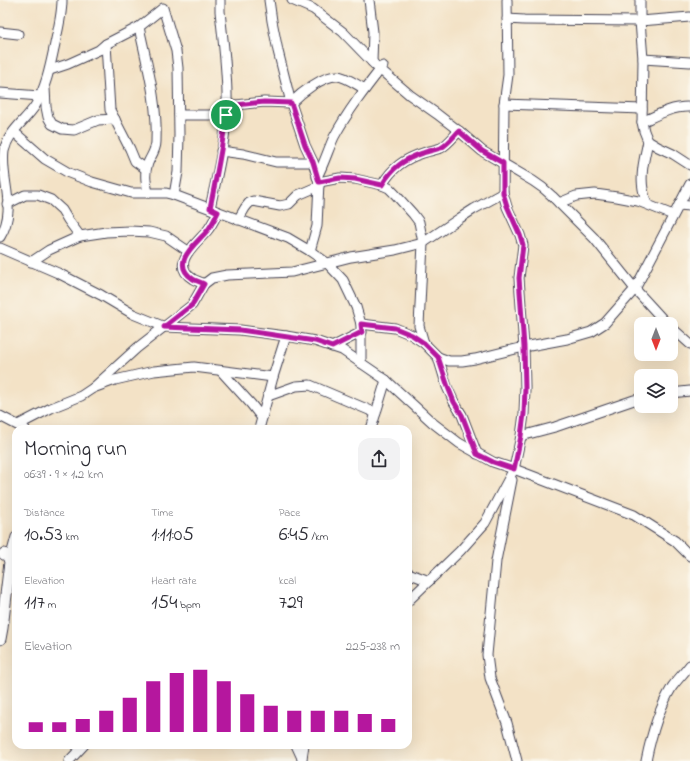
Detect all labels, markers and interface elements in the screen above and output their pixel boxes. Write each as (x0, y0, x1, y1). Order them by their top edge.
pin (209, 98, 243, 132)
icon: arrive (215, 104, 237, 126)
north arrow (634, 317, 678, 361)
map controls (634, 317, 678, 413)
button: layers (634, 369, 678, 413)
text: Morning run (24, 434, 127, 466)
button: share (358, 438, 400, 480)
text: 06:39 · 9 × 1.2 km (24, 465, 103, 484)
text: Distance (24, 505, 65, 521)
text: Time (151, 505, 173, 521)
text: Pace (279, 505, 300, 521)
text: 10.53 (24, 521, 63, 550)
text: 1:11:05 (151, 521, 194, 550)
text: 6:45 (279, 521, 309, 550)
text: km (63, 529, 79, 545)
text: /km (309, 529, 328, 545)
text: Elevation (24, 573, 64, 589)
text: Heart rate (151, 573, 196, 589)
text: kcal (279, 573, 296, 589)
text: 117 (24, 589, 45, 618)
text: 154 (151, 589, 177, 618)
text: 729 (279, 589, 303, 618)
text: m (45, 597, 56, 613)
text: bpm (177, 597, 200, 613)
text: Elevation (24, 637, 72, 656)
text: 225–238 m (346, 637, 400, 656)

